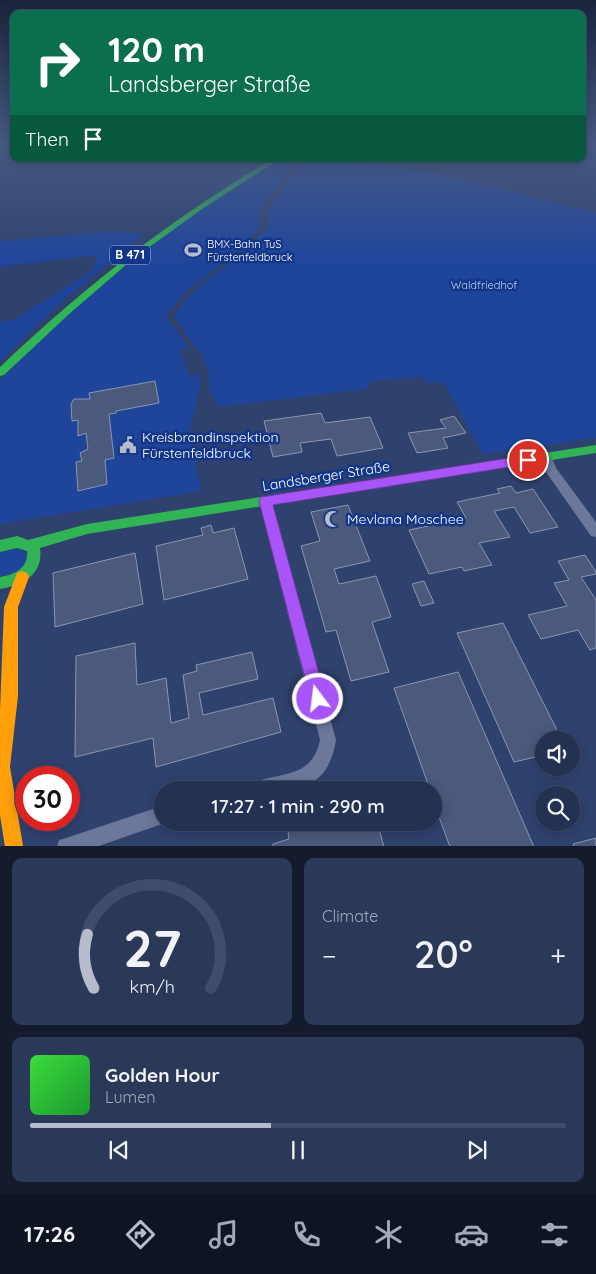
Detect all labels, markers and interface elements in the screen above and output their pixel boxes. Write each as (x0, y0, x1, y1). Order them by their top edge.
text: 120 m (108, 27, 205, 71)
icon: right (25, 30, 90, 95)
text: Landsberger Straße (108, 70, 311, 98)
icon: arrive (79, 125, 107, 153)
text: Then (25, 127, 69, 151)
place label: BMX-Bahn TuS Fürstenfeldbruck (207, 237, 293, 264)
sports icon: BMX-Bahn TuS Fürstenfeldbruck (183, 240, 203, 260)
road number: B 471 (110, 246, 150, 264)
park label: Waldfriedhof (451, 278, 517, 292)
place label: Kreisbrandinspektion Fürstenfeldbruck (142, 428, 279, 462)
public building icon: Kreisbrandinspektion Fürstenfeldbruck (118, 435, 138, 455)
pin (507, 439, 549, 481)
icon: arrive (514, 446, 542, 474)
street label: Landsberger Straße (261, 457, 391, 495)
mosque icon: Mevlana Moschee (323, 509, 343, 529)
place label: Mevlana Moschee (347, 510, 464, 528)
position arrow (291, 672, 343, 724)
map controls (535, 731, 580, 831)
button: sound (535, 731, 580, 776)
speed limit sign: 30 (15, 766, 80, 831)
button: search (535, 786, 580, 831)
text: 17:27 · 1 min · 290 m (211, 794, 385, 818)
text: Climate (322, 906, 378, 926)
text: 27 (123, 915, 181, 980)
text: 20° (414, 930, 473, 978)
text: − (322, 938, 337, 973)
text: + (550, 938, 566, 973)
text: km/h (129, 975, 175, 997)
text: Golden Hour (105, 1063, 220, 1087)
text: Lumen (105, 1087, 156, 1107)
icon: previous (105, 1136, 133, 1164)
icon: pause (284, 1136, 312, 1164)
icon: next (463, 1136, 491, 1164)
icon: directions (123, 1217, 158, 1252)
icon: music (206, 1217, 241, 1252)
icon: phone (289, 1217, 324, 1252)
icon: climate (371, 1217, 406, 1252)
icon: car (454, 1217, 489, 1252)
icon: filters (537, 1217, 572, 1252)
text: 17:26 (24, 1220, 75, 1248)

